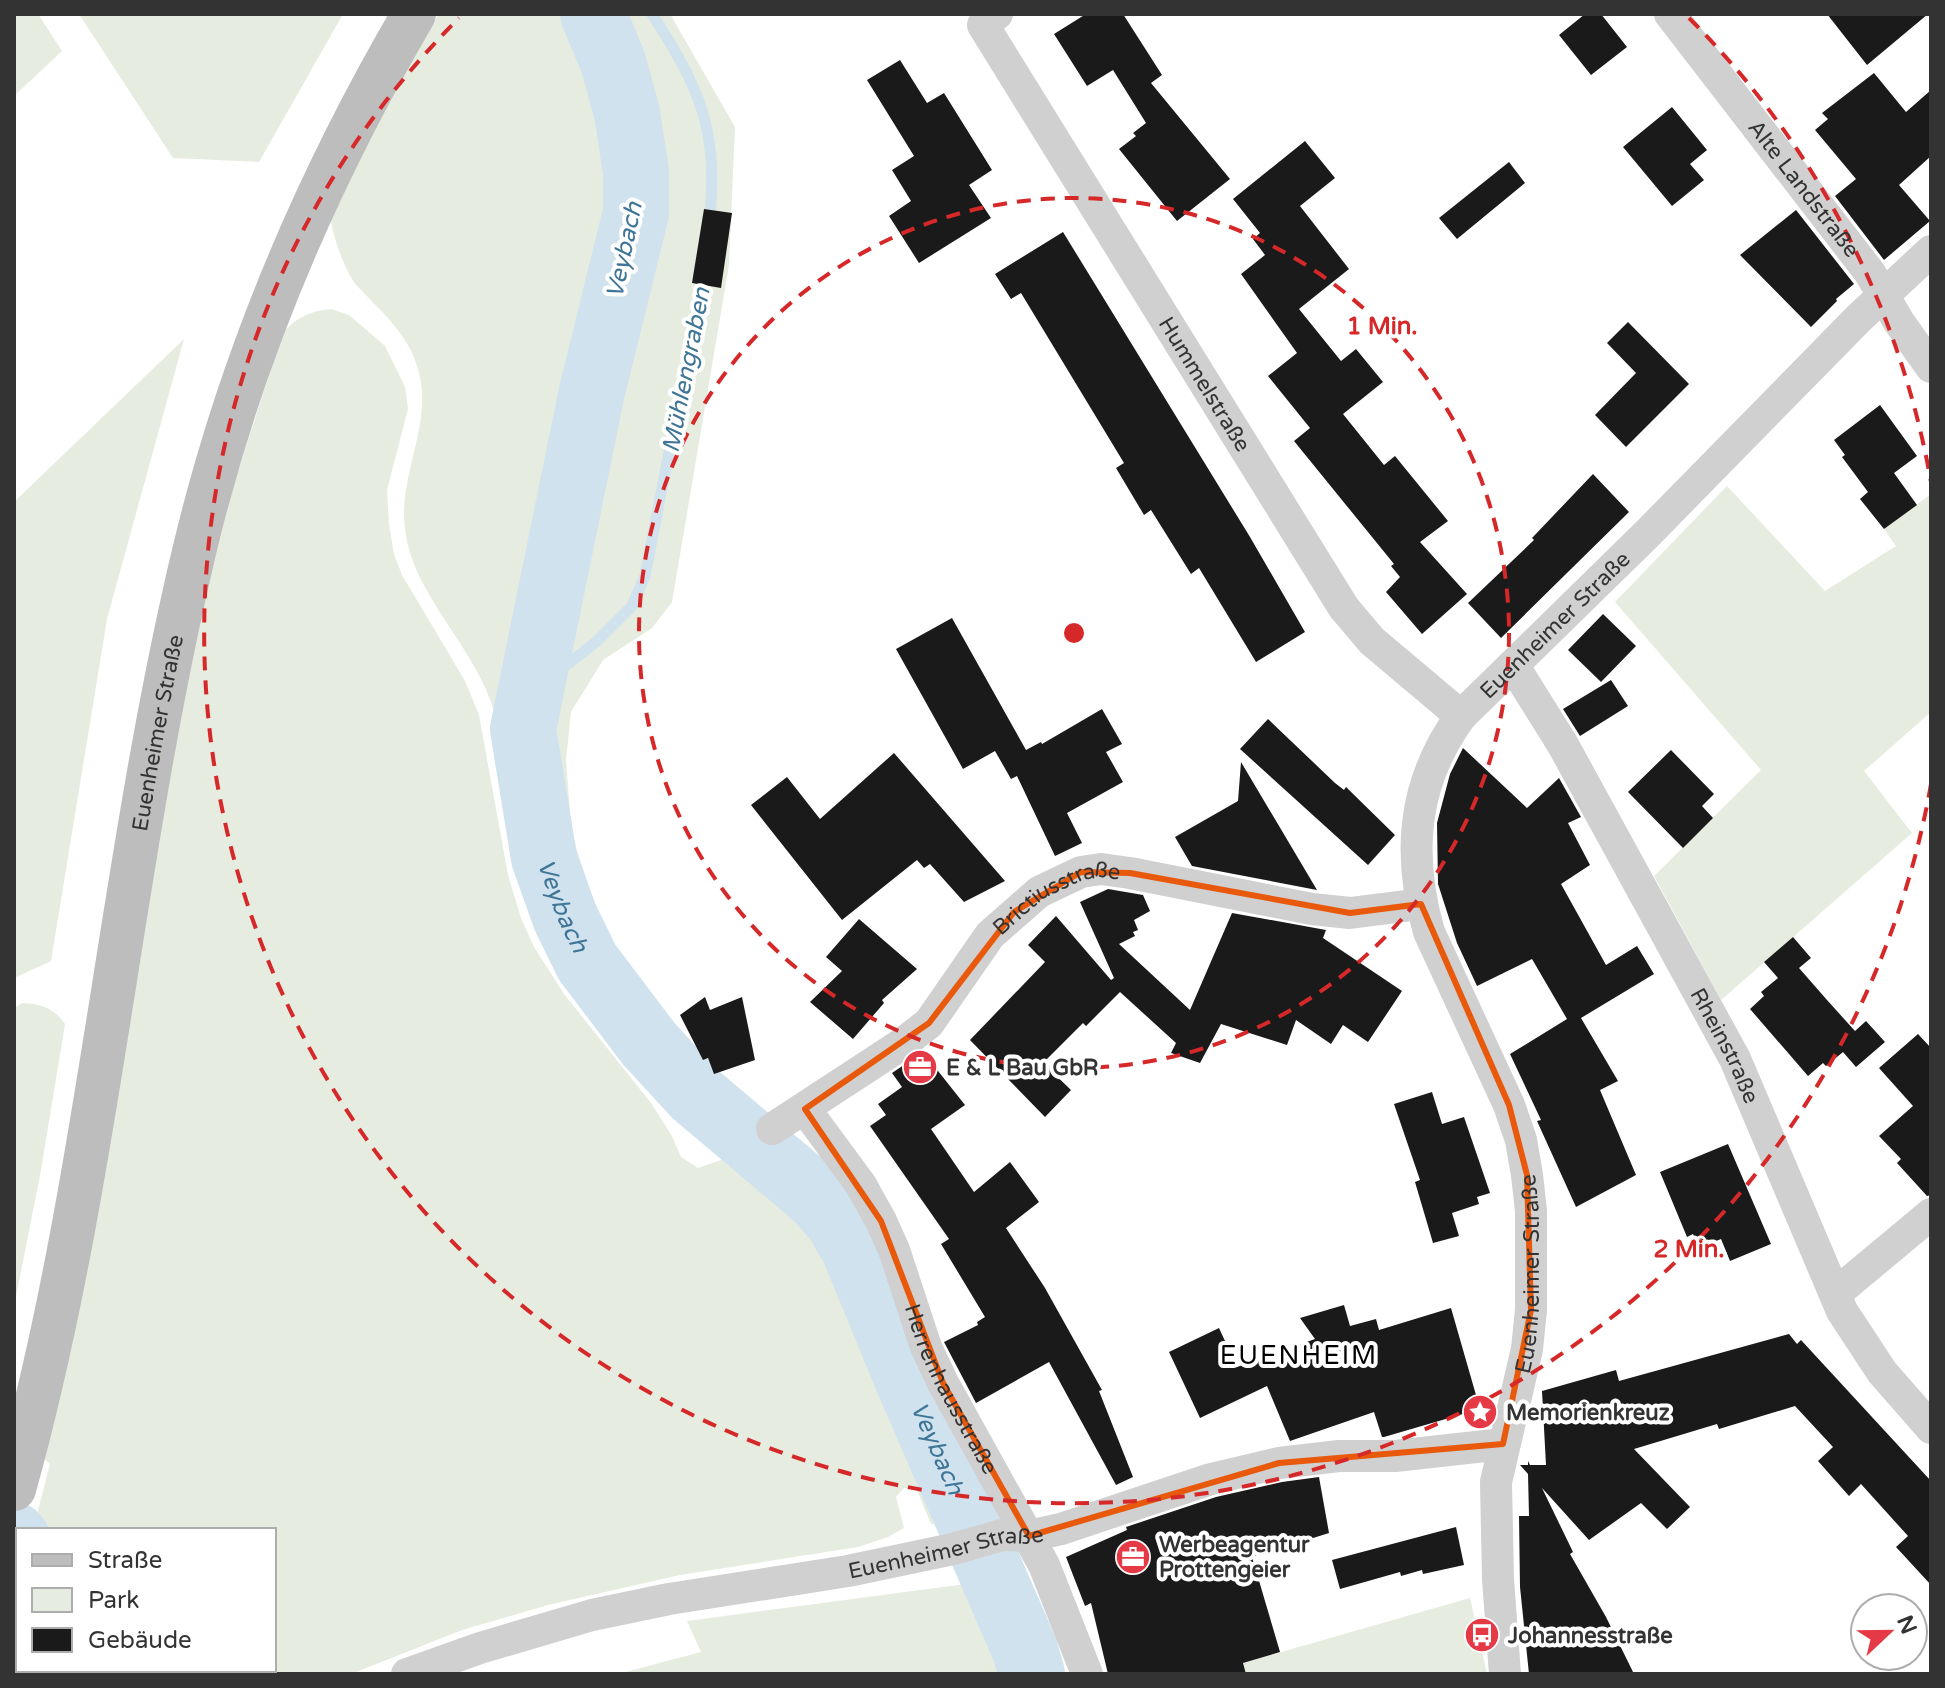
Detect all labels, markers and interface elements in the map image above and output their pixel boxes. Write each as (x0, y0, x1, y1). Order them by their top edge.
street label: Alte Landstraße (1743, 115, 1865, 262)
water label: Veybach (600, 198, 649, 301)
water label: Mühlengraben (656, 284, 717, 455)
street label: Hummelstraße (1153, 312, 1256, 457)
text: 1 Min. (1346, 312, 1418, 341)
street label: Euenheimer Straße (1475, 546, 1635, 704)
centre of rings (1060, 619, 1088, 647)
street label: Euenheimer Straße (127, 632, 189, 833)
water label: Veybach (531, 856, 595, 959)
street label: Brictiusstraße (988, 856, 1122, 941)
street label: Rheinstraße (1685, 984, 1764, 1107)
office icon: E & L Bau GbR (901, 1048, 939, 1086)
place label: E & L Bau GbR (946, 1055, 1099, 1081)
street label: Euenheimer Straße (1510, 1173, 1545, 1376)
text: 2 Min. (1653, 1235, 1725, 1264)
street label: Herrenhausstraße (899, 1301, 1003, 1479)
district label: EUENHEIM (1220, 1340, 1378, 1371)
place icon: Memorienkreuz (1461, 1393, 1499, 1431)
water label: Veybach (904, 1398, 970, 1501)
place label: Memorienkreuz (1506, 1400, 1670, 1426)
street label: Euenheimer Straße (846, 1521, 1046, 1585)
legend (16, 1528, 276, 1672)
place label: Werbeagentur Prottengeier (1159, 1532, 1310, 1583)
office icon: Werbeagentur Prottengeier (1114, 1538, 1152, 1576)
text: Straße (88, 1546, 162, 1575)
text: Park (88, 1586, 139, 1615)
north arrow (1849, 1592, 1929, 1672)
text: N (1891, 1612, 1922, 1638)
bus stop icon: Johannesstraße (1463, 1616, 1501, 1654)
place label: Johannesstraße (1507, 1623, 1673, 1649)
text: Gebäude (88, 1626, 192, 1655)

